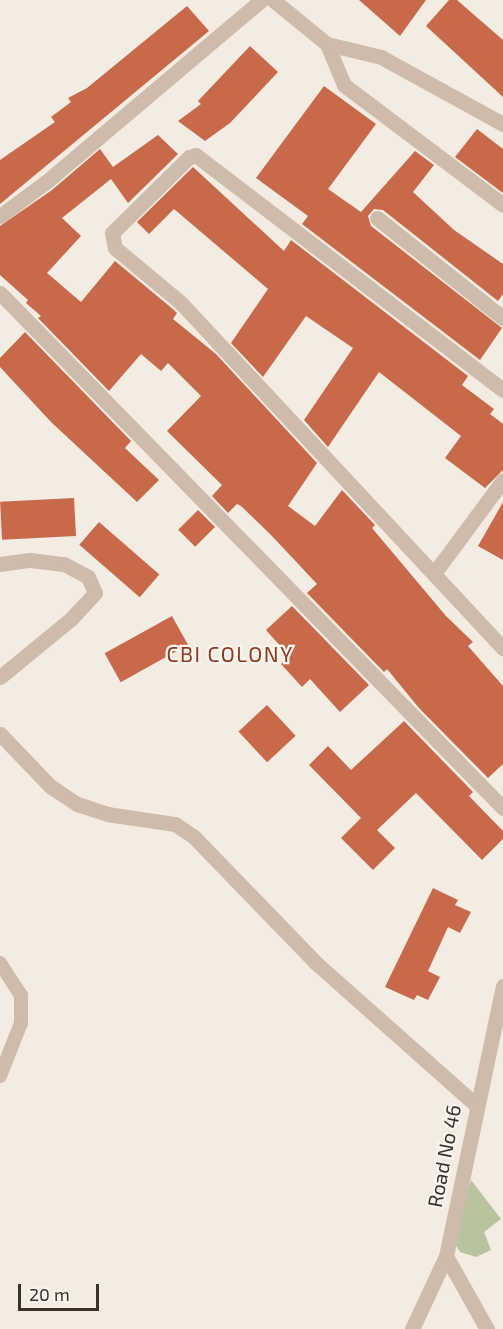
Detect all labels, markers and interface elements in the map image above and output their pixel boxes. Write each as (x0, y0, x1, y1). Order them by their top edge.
district label: CBI COLONY (166, 641, 294, 667)
street label: Road No 46 (422, 1103, 466, 1209)
scale bar (21, 1272, 102, 1310)
text: 20 m (29, 1283, 70, 1305)

